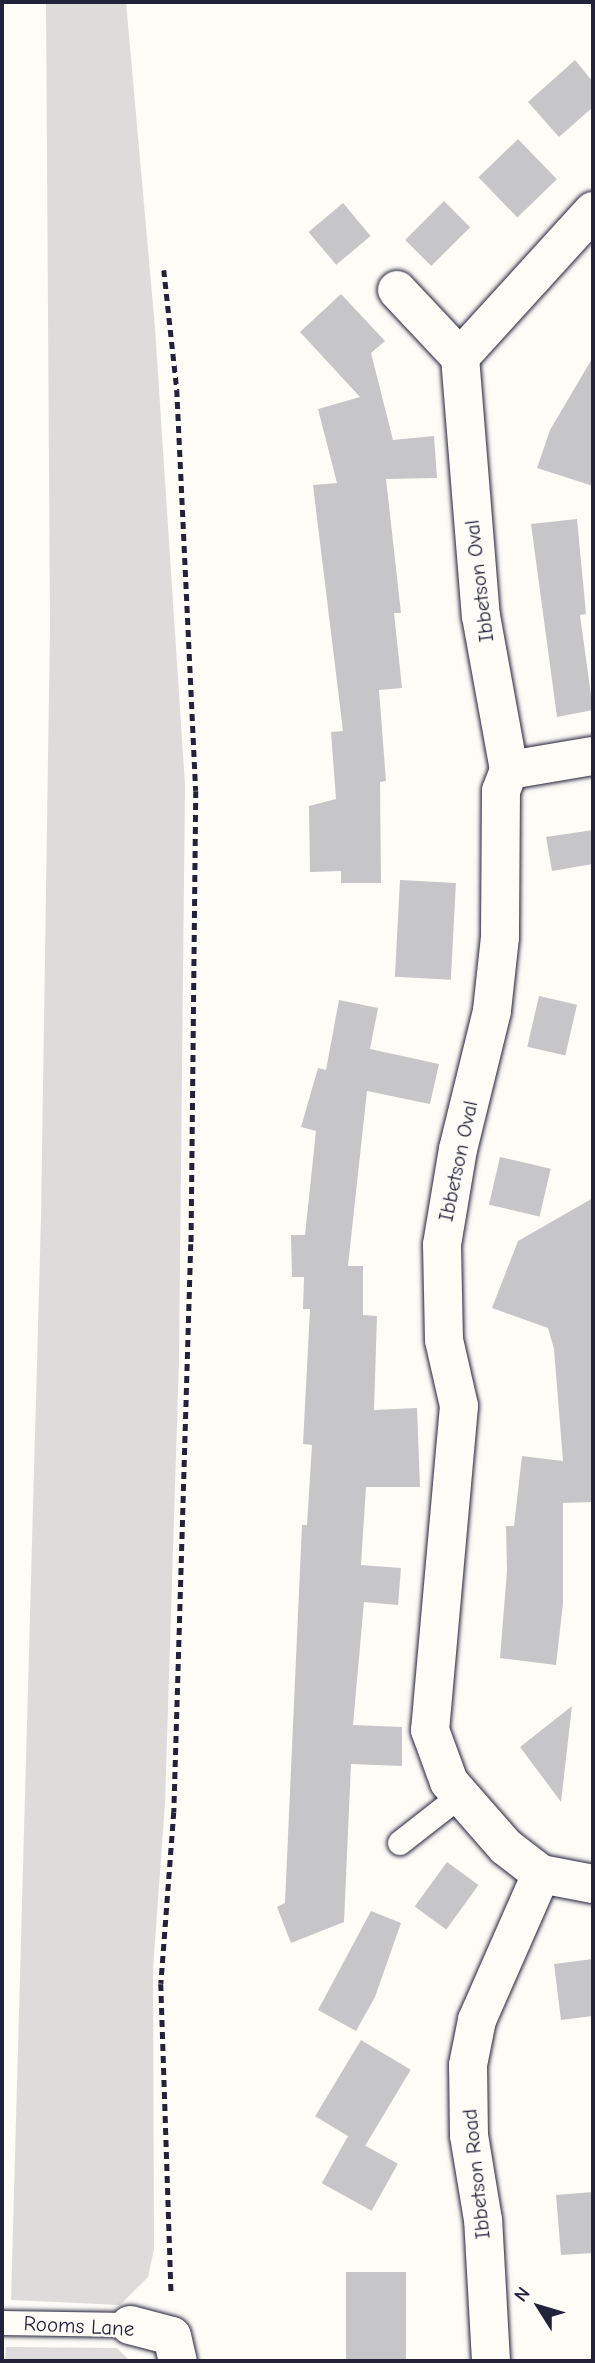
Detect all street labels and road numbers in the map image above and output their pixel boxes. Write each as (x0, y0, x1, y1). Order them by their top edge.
street label: Ibbetson Oval (459, 518, 499, 644)
street label: Ibbetson Oval (433, 1098, 483, 1224)
street label: Ibbetson Road (457, 2108, 495, 2240)
street label: Rooms Lane (23, 2311, 135, 2341)

